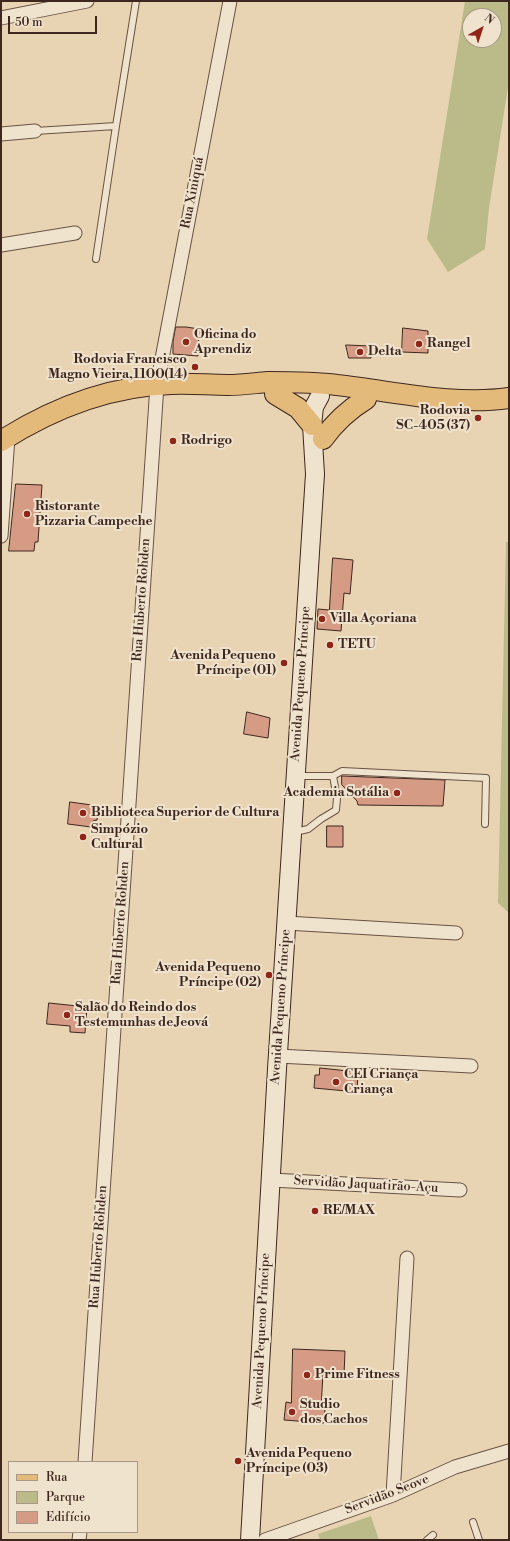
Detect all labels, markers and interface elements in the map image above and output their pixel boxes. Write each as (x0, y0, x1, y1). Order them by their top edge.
scale bar (10, 8, 99, 34)
north arrow (462, 8, 502, 48)
text: N (481, 11, 497, 28)
text: 50 m (15, 15, 43, 30)
street label: Rua Xiniquá (178, 156, 208, 230)
place label: Oficina do Aprendiz (194, 327, 257, 358)
place label: Rangel (427, 336, 470, 352)
marker: Oficina do Aprendiz (181, 337, 191, 347)
marker: Rangel (414, 339, 424, 349)
place label: Delta (368, 344, 402, 360)
marker: Delta (355, 347, 365, 357)
place label: Rodovia Francisco Magno Vieira,1100(14) (48, 352, 187, 383)
marker: Rodovia Francisco Magno Vieira,1100(14) (190, 362, 200, 372)
place label: Rodovia SC-405 (37) (396, 403, 470, 434)
marker: Rodovia SC-405 (37) (473, 413, 483, 423)
place label: Rodrigo (181, 433, 232, 449)
marker: Rodrigo (168, 436, 178, 446)
place label: Ristorante Pizzaria Campeche (35, 499, 153, 530)
marker: Ristorante Pizzaria Campeche (22, 509, 32, 519)
street label: Rua Huberto Rohden (130, 538, 154, 662)
street label: Avenida Pequeno Príncipe (288, 606, 314, 762)
place label: Villa Açoriana (330, 611, 417, 627)
marker: Villa Açoriana (317, 614, 327, 624)
place label: TETU (338, 637, 376, 653)
marker: TETU (325, 640, 335, 650)
place label: Avenida Pequeno Príncipe (01) (170, 648, 276, 679)
marker: Avenida Pequeno Príncipe (01) (279, 658, 289, 668)
place label: Academia Sotália (283, 785, 389, 801)
marker: Academia Sotália (392, 788, 402, 798)
place label: Biblioteca Superior de Cultura (91, 805, 279, 821)
marker: Biblioteca Superior de Cultura (78, 808, 88, 818)
place label: Simpózio Cultural (91, 822, 148, 853)
marker: Simpózio Cultural (78, 832, 88, 842)
street label: Rua Huberto Rohden (109, 861, 133, 985)
street label: Avenida Pequeno Príncipe (268, 929, 294, 1085)
place label: Avenida Pequeno Príncipe (02) (155, 960, 261, 991)
marker: Avenida Pequeno Príncipe (02) (264, 970, 274, 980)
place label: Salão do Reindo dos Testemunhas de Jeová (75, 1000, 208, 1031)
marker: Salão do Reindo dos Testemunhas de Jeová (62, 1010, 72, 1020)
place label: CEI Criança Criança (344, 1067, 418, 1098)
marker: CEI Criança Criança (331, 1077, 341, 1087)
street label: Servidão Jaquatirão-Açu (293, 1173, 439, 1197)
street label: Rua Huberto Rohden (87, 1185, 111, 1309)
place label: RE/MAX (323, 1203, 375, 1219)
marker: RE/MAX (310, 1206, 320, 1216)
street label: Avenida Pequeno Príncipe (250, 1253, 274, 1409)
place label: Prime Fitness (315, 1367, 400, 1383)
marker: Prime Fitness (302, 1370, 312, 1380)
place label: Studio dos Cachos (300, 1397, 368, 1428)
marker: Studio dos Cachos (287, 1407, 297, 1417)
place label: Avenida Pequeno Príncipe (03) (246, 1446, 352, 1477)
marker: Avenida Pequeno Príncipe (03) (233, 1456, 243, 1466)
legend (8, 1461, 138, 1533)
text: Rua (46, 1470, 67, 1485)
street label: Servidão Seove (343, 1472, 431, 1518)
text: Parque (46, 1490, 85, 1505)
text: Edifício (46, 1510, 90, 1525)

